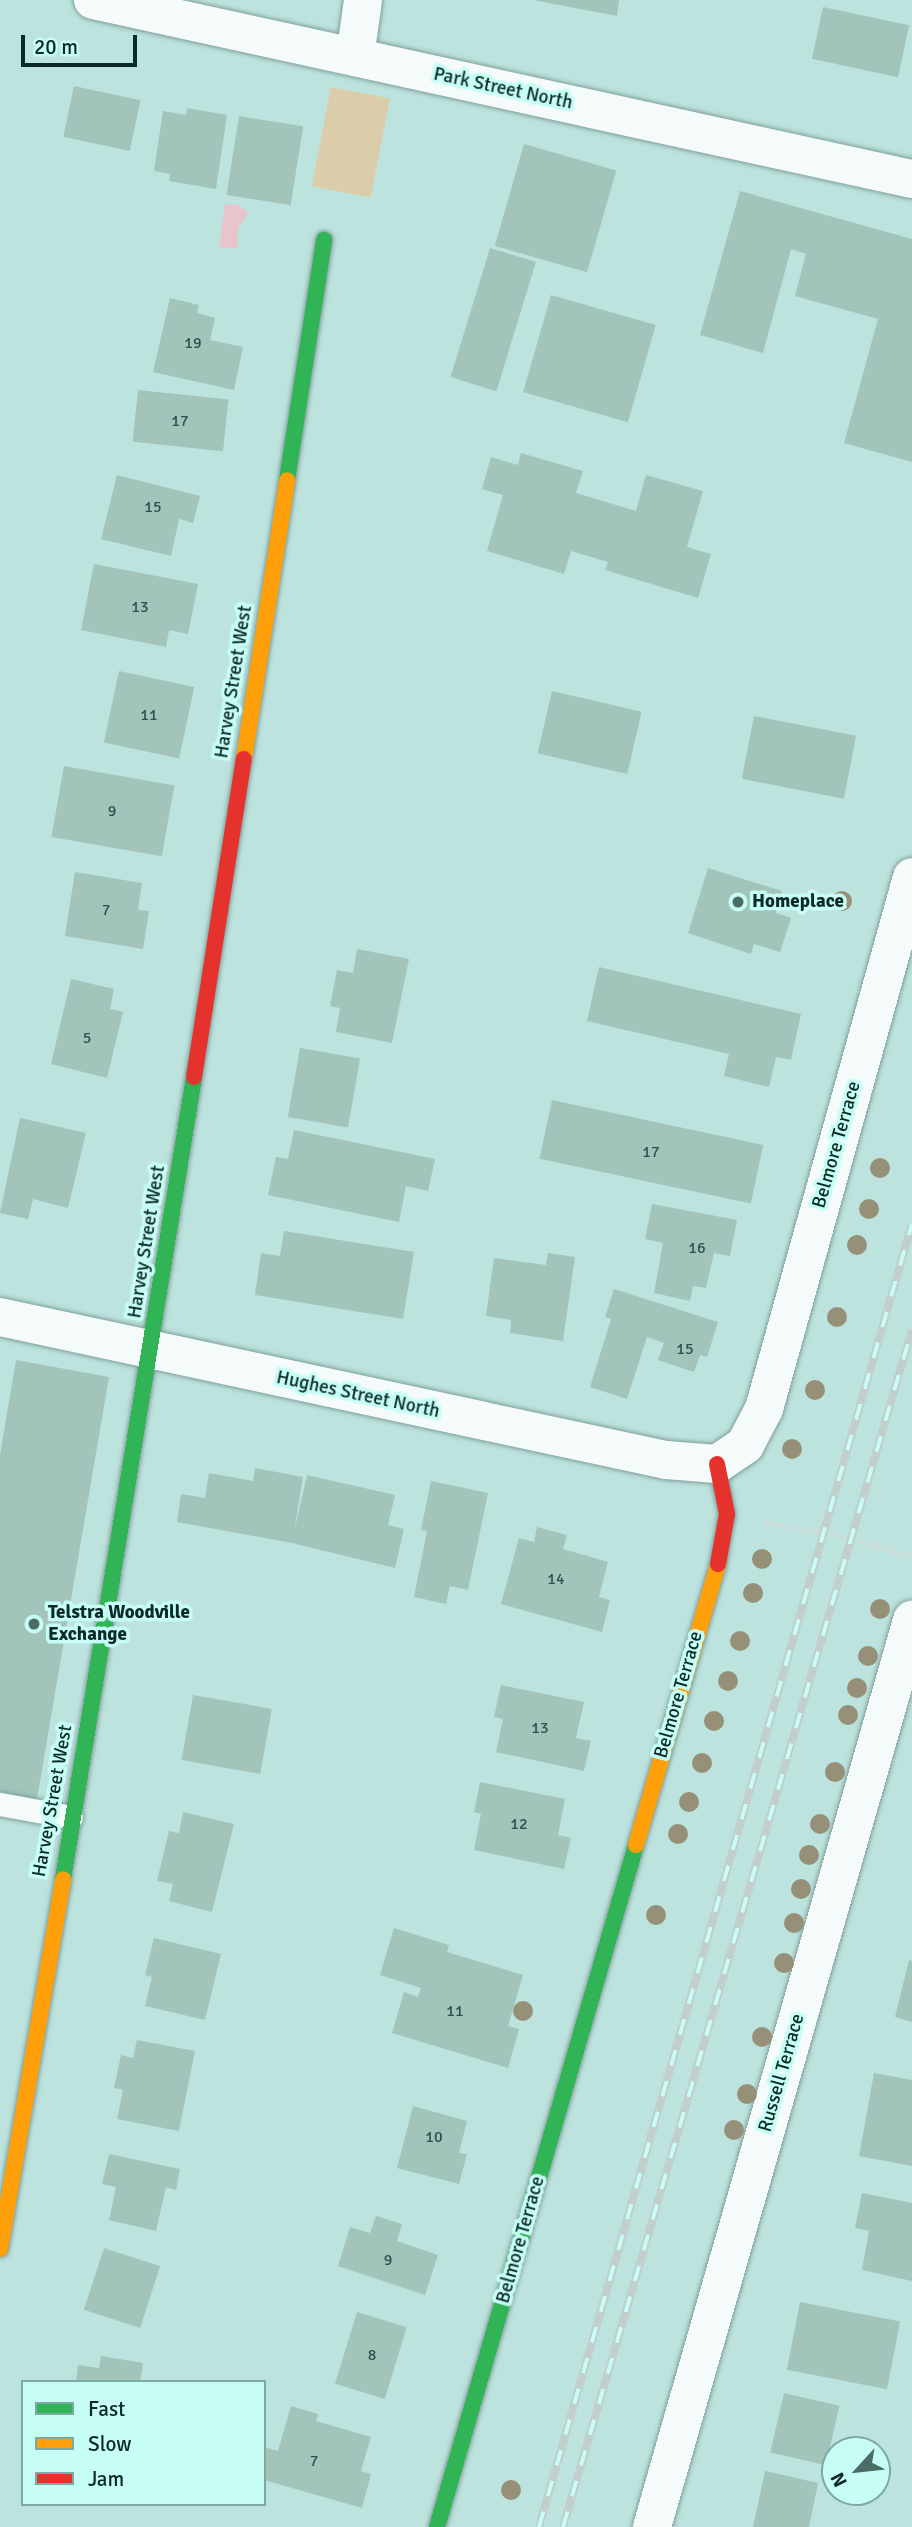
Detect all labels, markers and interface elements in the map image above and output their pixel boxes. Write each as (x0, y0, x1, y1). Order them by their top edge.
scale bar (24, 21, 140, 65)
text: 20 m (34, 34, 78, 60)
street label: Park Street North (431, 63, 575, 115)
house number: 19 (184, 333, 202, 353)
house number: 17 (171, 411, 189, 431)
house number: 15 (144, 497, 162, 517)
house number: 13 (131, 597, 149, 617)
street label: Harvey Street West (211, 604, 257, 760)
house number: 11 (140, 705, 158, 725)
house number: 9 (108, 801, 116, 821)
place label: Homeplace (752, 891, 844, 913)
marker: Homeplace (730, 894, 746, 910)
house number: 7 (102, 900, 110, 920)
house number: 5 (83, 1028, 91, 1048)
street label: Belmore Terrace (808, 1079, 866, 1211)
house number: 17 (642, 1142, 660, 1162)
street label: Harvey Street West (124, 1164, 170, 1320)
house number: 16 (688, 1238, 706, 1258)
house number: 15 (676, 1339, 694, 1359)
street label: Hughes Street North (274, 1367, 442, 1423)
house number: 14 (547, 1569, 565, 1589)
place label: Telstra Woodville Exchange (48, 1602, 190, 1646)
marker: Telstra Woodville Exchange (26, 1616, 42, 1632)
street label: Belmore Terrace (650, 1629, 708, 1761)
house number: 13 (531, 1718, 549, 1738)
street label: Harvey Street West (28, 1723, 78, 1879)
house number: 12 (510, 1814, 528, 1834)
house number: 11 (446, 2001, 464, 2021)
street label: Russell Terrace (754, 2011, 810, 2135)
house number: 10 (425, 2127, 443, 2147)
street label: Belmore Terrace (492, 2174, 550, 2306)
house number: 9 (384, 2250, 392, 2270)
house number: 8 (368, 2345, 376, 2365)
legend (21, 2380, 266, 2506)
text: Fast (88, 2396, 125, 2422)
text: Slow (88, 2431, 132, 2457)
north arrow (821, 2436, 891, 2506)
house number: 7 (310, 2451, 318, 2471)
text: Jam (88, 2466, 124, 2492)
text: N (825, 2468, 853, 2491)

